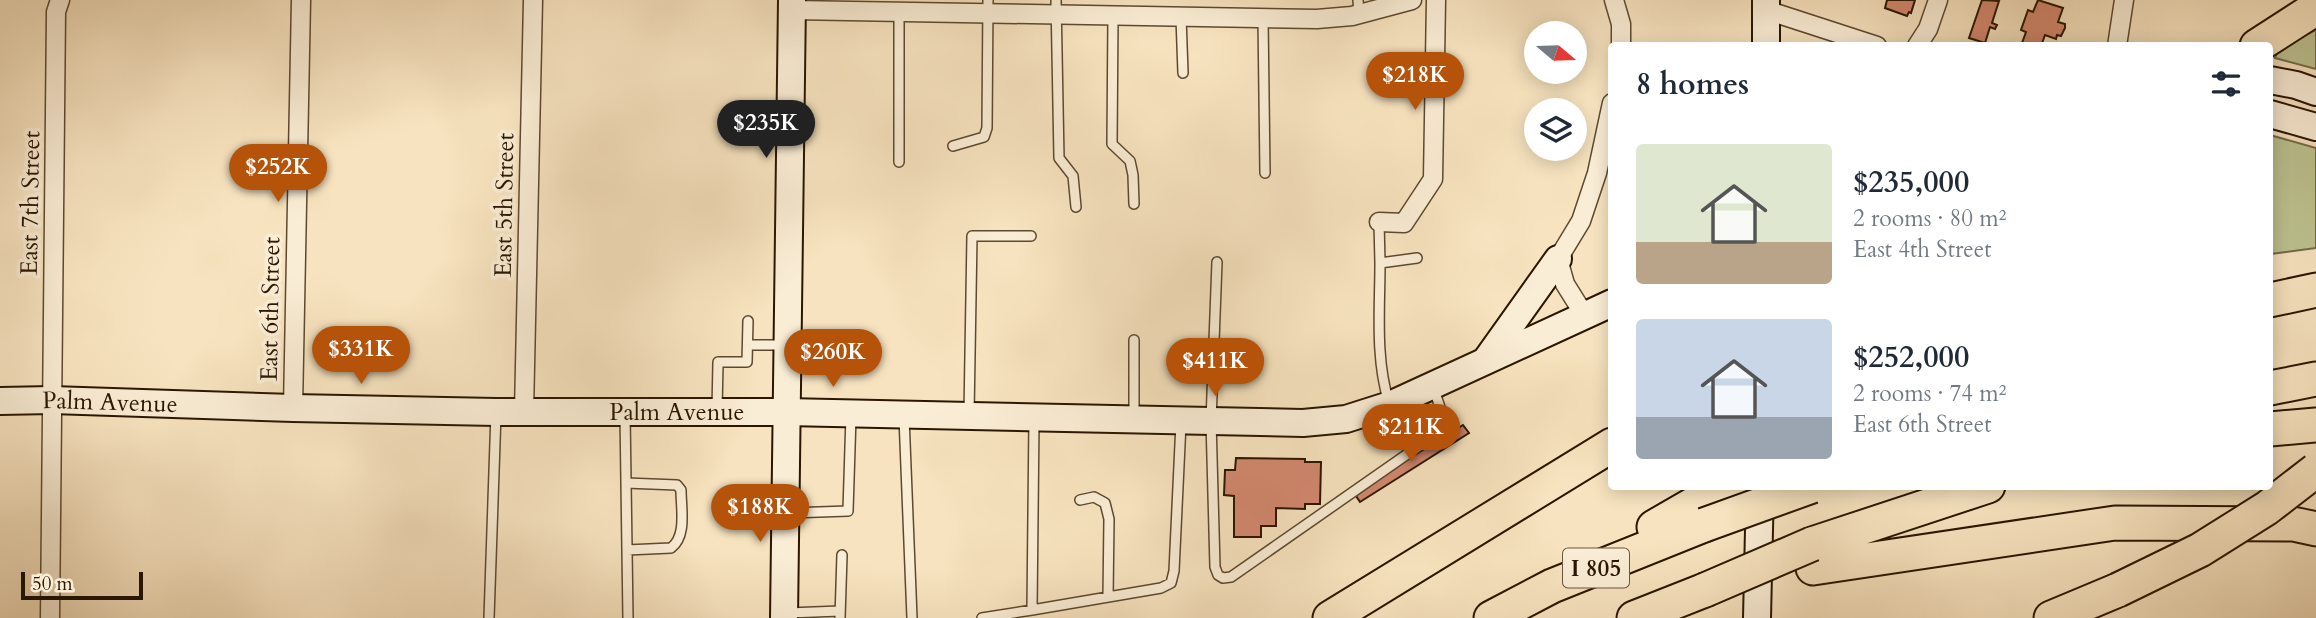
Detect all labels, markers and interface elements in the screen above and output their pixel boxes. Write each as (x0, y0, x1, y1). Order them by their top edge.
north arrow (1524, 21, 1587, 84)
map controls (1524, 21, 1587, 161)
pin: $218K (1366, 52, 1464, 112)
text: $218K (1382, 59, 1448, 90)
text: 8 homes (1636, 64, 1749, 105)
icon: filters (2207, 65, 2245, 103)
button: layers (1524, 98, 1587, 161)
pin: $235K (717, 100, 815, 160)
text: $235K (733, 107, 799, 138)
street label: East 7th Street (13, 130, 48, 276)
street label: East 5th Street (487, 132, 522, 278)
pin: $252K (229, 144, 327, 204)
text: $252K (245, 151, 311, 182)
text: $235,000 (1853, 162, 1969, 203)
icon: home (1692, 172, 1776, 256)
text: 2 rooms · 80 m² (1853, 203, 2006, 234)
text: East 4th Street (1853, 234, 1991, 265)
street label: East 6th Street (253, 236, 288, 382)
pin: $331K (312, 326, 410, 386)
pin: $260K (784, 330, 882, 389)
text: $331K (328, 333, 394, 364)
text: $260K (800, 336, 866, 367)
text: $252,000 (1853, 337, 1969, 378)
pin: $411K (1166, 338, 1264, 398)
text: $411K (1182, 345, 1248, 376)
icon: home (1692, 347, 1776, 431)
text: 2 rooms · 74 m² (1853, 378, 2006, 409)
street label: Palm Avenue (42, 384, 178, 421)
street label: Palm Avenue (609, 396, 744, 429)
pin: $211K (1362, 405, 1460, 464)
text: East 6th Street (1853, 409, 1991, 440)
text: $211K (1378, 411, 1444, 442)
pin: $188K (711, 484, 809, 544)
text: $188K (727, 491, 793, 522)
road number: I 805 (1563, 548, 1629, 588)
scale bar (21, 569, 144, 601)
text: 50 m (32, 571, 73, 597)

